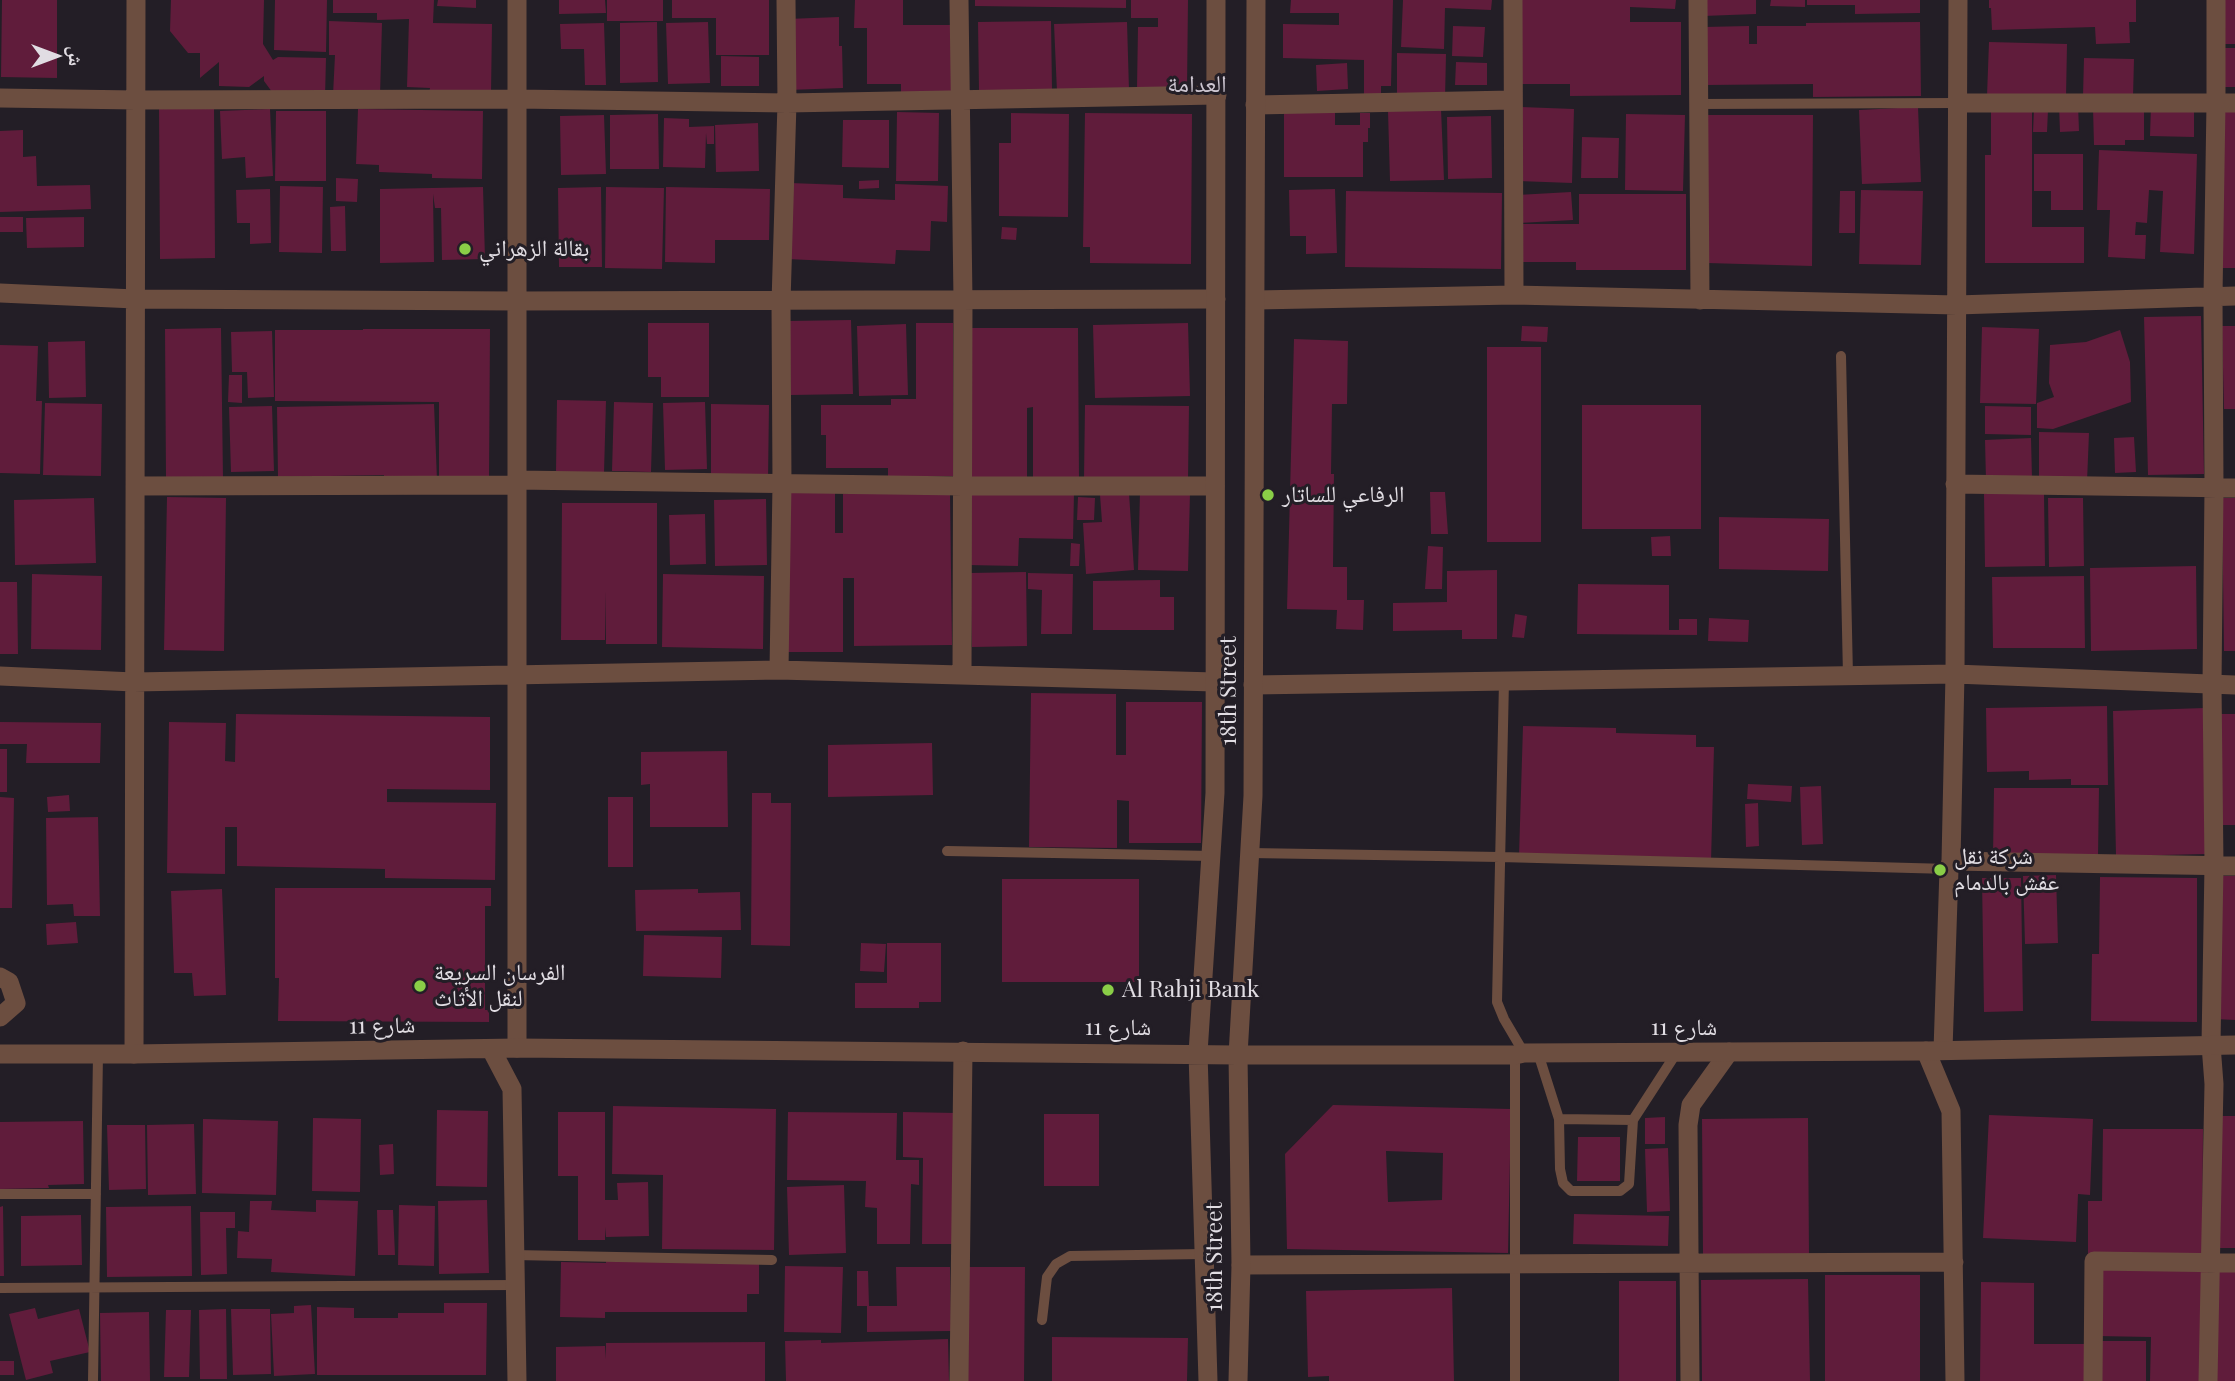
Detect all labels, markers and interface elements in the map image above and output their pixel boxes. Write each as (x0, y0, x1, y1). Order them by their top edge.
north arrow (21, 21, 91, 91)
text: ش (64, 46, 90, 66)
district label: العدامة (1167, 71, 1227, 99)
place label: بقالة الزهراني (479, 235, 589, 263)
marker: بقالة الزهراني (457, 241, 473, 257)
place label: الرفاعي للساتار (1282, 481, 1404, 509)
marker: الرفاعي للساتار (1260, 487, 1276, 503)
street label: 18th Street (1215, 636, 1243, 746)
place label: شركة نقل عفش بالدمام (1954, 843, 2059, 897)
marker: شركة نقل عفش بالدمام (1932, 862, 1948, 878)
place label: الفرسان السريعة لنقل الأثاث (434, 959, 565, 1013)
place label: Al Rahji Bank (1122, 976, 1259, 1004)
marker: الفرسان السريعة لنقل الأثاث (412, 978, 428, 994)
marker: Al Rahji Bank (1100, 982, 1116, 998)
street label: شارع 11 (349, 1012, 415, 1040)
street label: شارع 11 (1085, 1014, 1151, 1042)
street label: شارع 11 (1651, 1014, 1717, 1042)
street label: 18th Street (1201, 1202, 1229, 1312)

